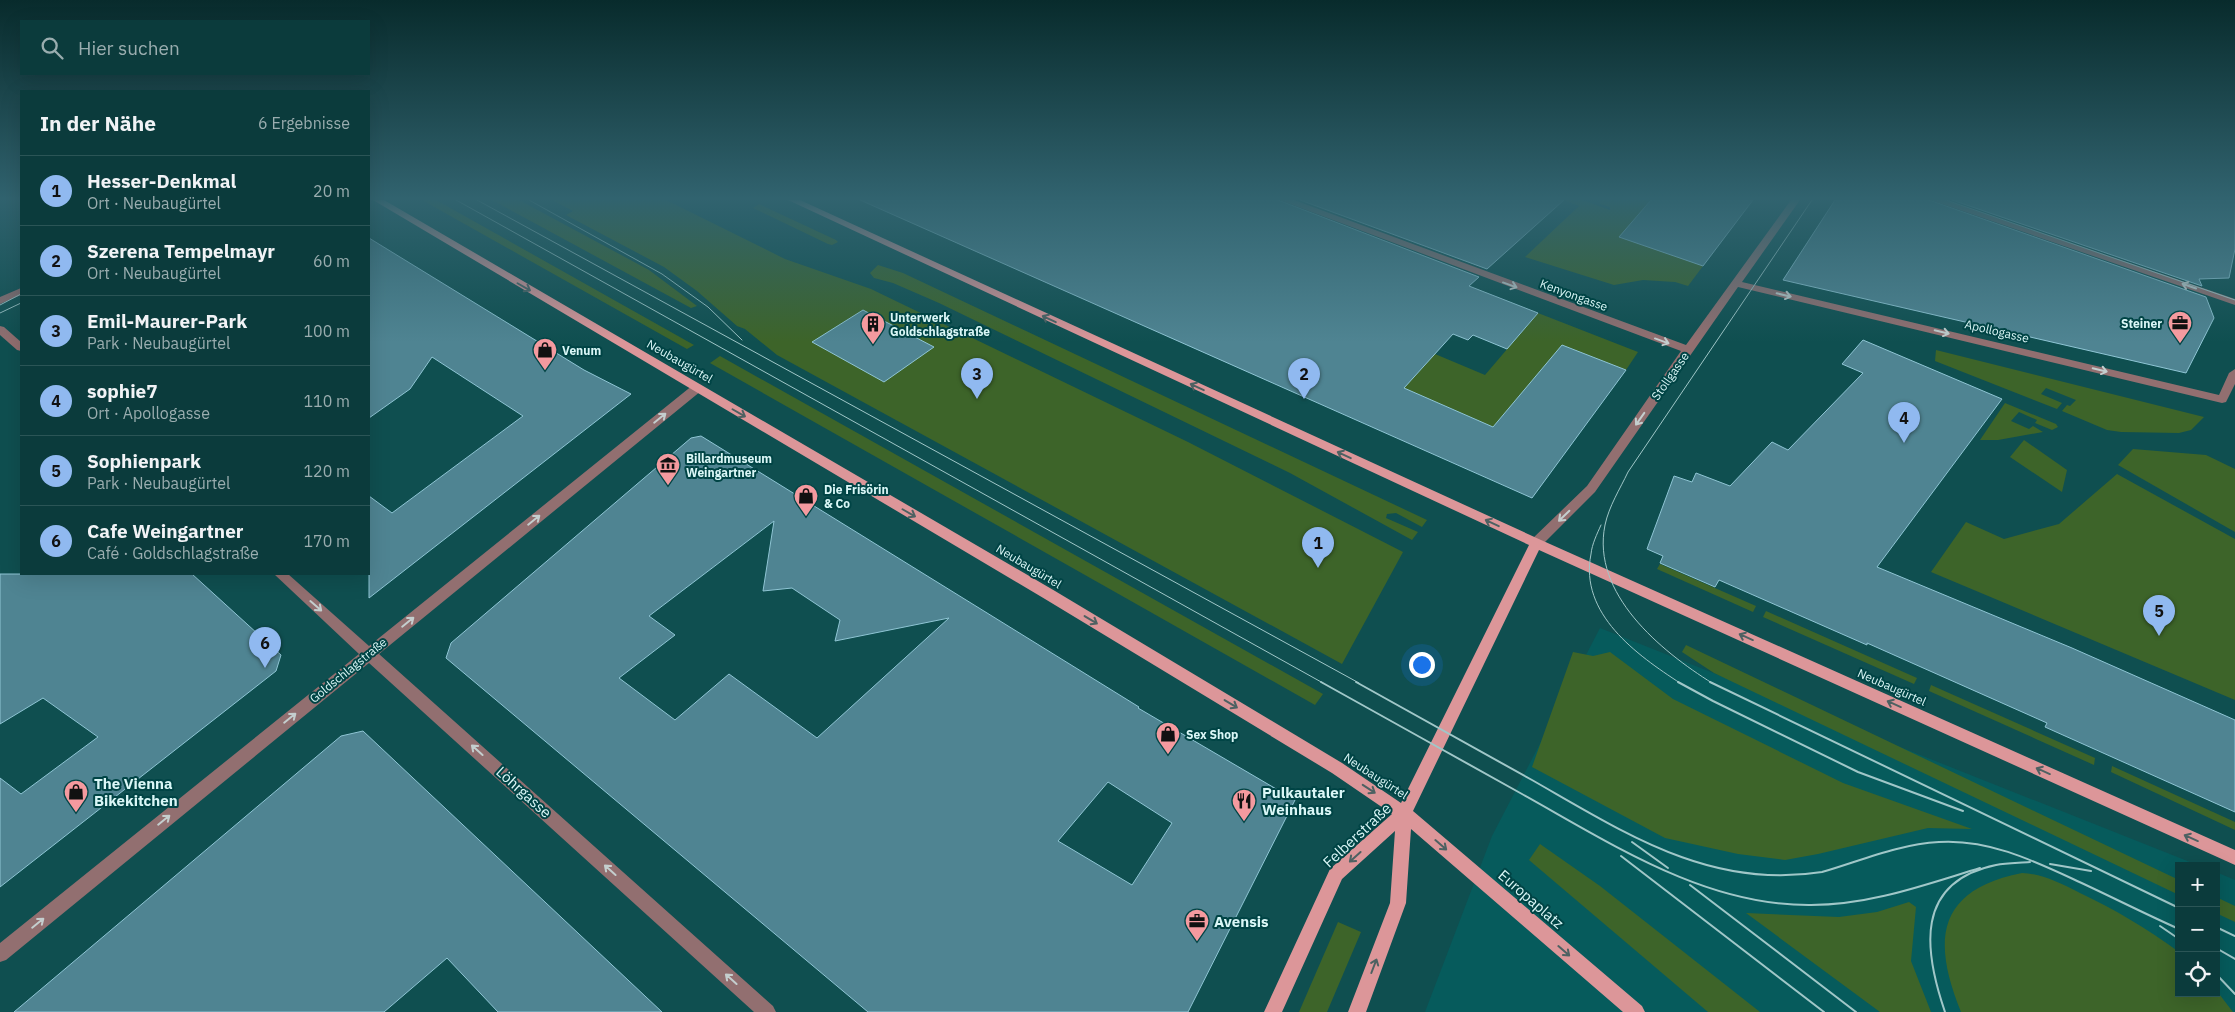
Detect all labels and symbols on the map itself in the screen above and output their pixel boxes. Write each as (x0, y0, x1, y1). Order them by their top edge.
street label: Kenyongasse (1538, 276, 1610, 314)
one-way arrow (1502, 281, 1517, 290)
one-way arrow (2182, 281, 2197, 290)
one-way arrow (517, 282, 532, 292)
one-way arrow (1776, 291, 1792, 300)
place label: Unterwerk Goldschlagstraße (890, 310, 990, 339)
office icon: Steiner (2167, 310, 2193, 344)
building icon: Unterwerk Goldschlagstraße (860, 311, 886, 345)
one-way arrow (1042, 313, 1057, 323)
street label: Apollogasse (1963, 316, 2031, 346)
place label: Steiner (2121, 316, 2162, 331)
one-way arrow (1934, 328, 1950, 337)
street label: Neubaugürtel (644, 336, 716, 386)
shop icon: Venum (532, 337, 558, 371)
one-way arrow (1654, 337, 1670, 346)
place label: Venum (562, 343, 601, 358)
street label: Stollgasse (1648, 349, 1692, 403)
pin: 3 (961, 358, 993, 399)
pin: 2 (1288, 358, 1320, 399)
one-way arrow (2092, 366, 2108, 375)
one-way arrow (1189, 381, 1204, 391)
pin: 4 (1888, 402, 1920, 443)
one-way arrow (732, 408, 746, 418)
one-way arrow (653, 412, 666, 423)
one-way arrow (1635, 412, 1645, 426)
one-way arrow (1337, 450, 1352, 459)
place label: Billardmuseum Weingartner (686, 451, 772, 480)
museum icon: Billardmuseum Weingartner (655, 452, 681, 486)
place label: Die Frisörin & Co (824, 482, 889, 511)
shop icon: Die Frisörin & Co (793, 483, 819, 517)
one-way arrow (902, 508, 916, 518)
one-way arrow (1557, 510, 1570, 522)
one-way arrow (527, 514, 540, 525)
one-way arrow (1485, 518, 1500, 527)
pin: 1 (1302, 527, 1334, 568)
street label: Neubaugürtel (994, 541, 1064, 591)
pin: 5 (2143, 595, 2175, 636)
one-way arrow (310, 600, 323, 612)
one-way arrow (1084, 616, 1098, 626)
one-way arrow (401, 617, 414, 628)
pin: 6 (249, 627, 281, 668)
one-way arrow (1739, 632, 1754, 642)
street label: Goldschlagstraße (306, 634, 390, 706)
your location (1409, 652, 1435, 678)
street label: Neubaugürtel (1855, 665, 1929, 709)
one-way arrow (1223, 699, 1238, 709)
one-way arrow (1887, 699, 1902, 709)
one-way arrow (283, 712, 296, 723)
shop icon: Sex Shop (1155, 721, 1181, 755)
place label: Sex Shop (1186, 727, 1238, 742)
one-way arrow (470, 744, 483, 755)
street label: Neubaugürtel (1341, 750, 1411, 802)
street label: Löhrgasse (492, 762, 556, 822)
one-way arrow (2036, 766, 2051, 776)
place label: The Vienna Bikekitchen (94, 774, 178, 810)
shop icon: The Vienna Bikekitchen (63, 779, 89, 813)
place label: Pulkautaler Weinhaus (1262, 783, 1345, 819)
one-way arrow (1362, 784, 1376, 795)
restaurant icon: Pulkautaler Weinhaus (1231, 788, 1257, 822)
street label: Felberstraße (1319, 799, 1395, 871)
one-way arrow (157, 815, 170, 826)
one-way arrow (2184, 833, 2199, 843)
one-way arrow (1435, 839, 1448, 850)
one-way arrow (1348, 851, 1361, 863)
one-way arrow (604, 864, 617, 876)
street label: Europaplatz (1494, 865, 1568, 933)
office icon: Avensis (1184, 908, 1210, 942)
place label: Avensis (1214, 912, 1269, 931)
one-way arrow (31, 918, 44, 929)
one-way arrow (1558, 945, 1571, 956)
one-way arrow (1370, 959, 1379, 975)
one-way arrow (724, 973, 737, 985)

